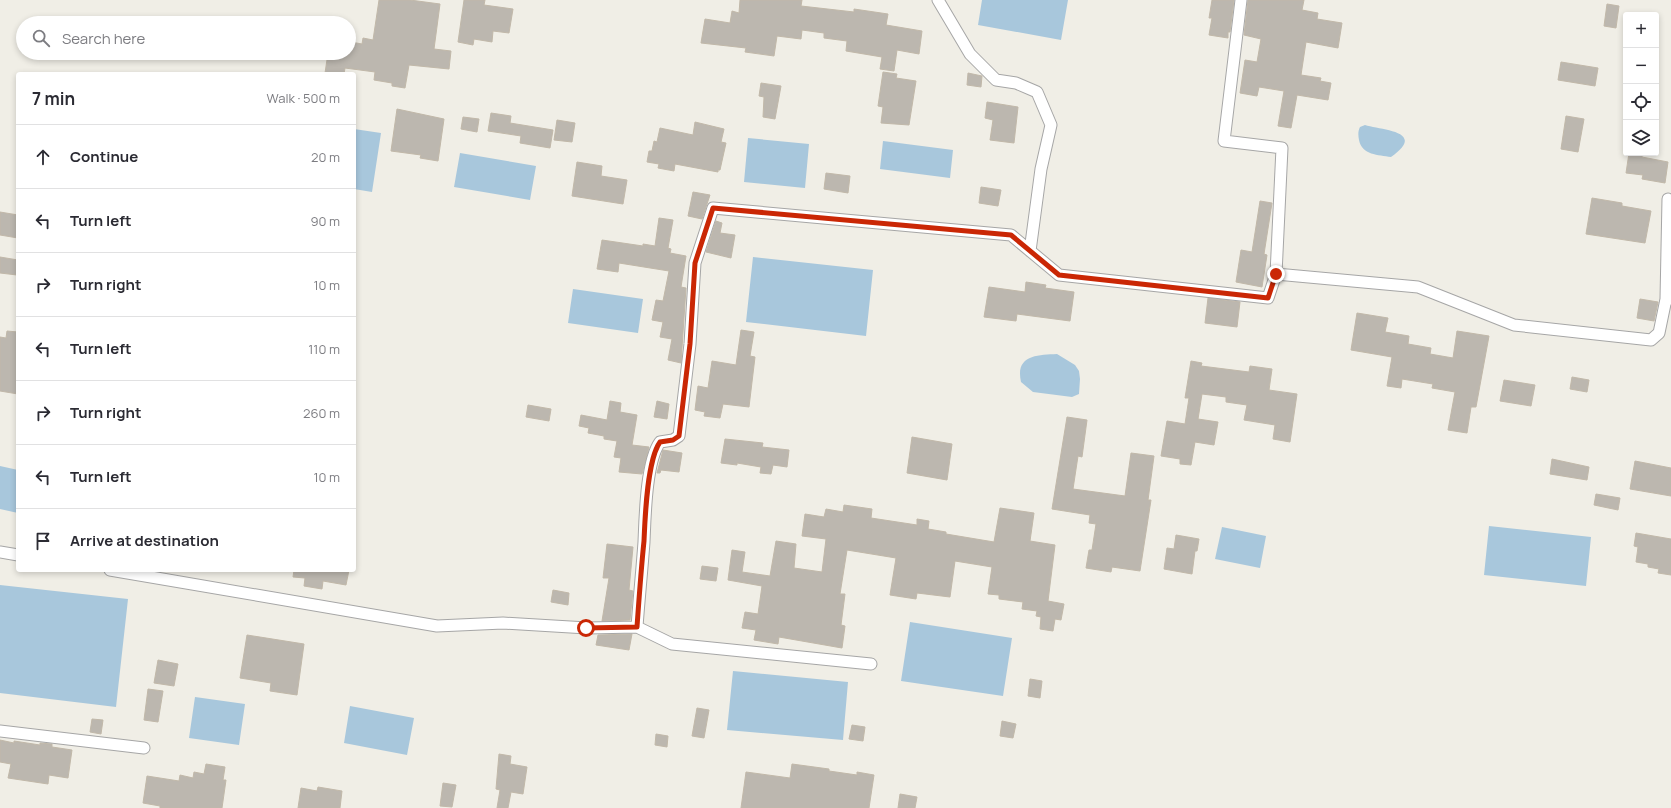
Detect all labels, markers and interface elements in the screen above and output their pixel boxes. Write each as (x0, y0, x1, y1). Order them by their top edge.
map controls (1623, 12, 1659, 156)
button: + (1623, 12, 1659, 48)
search box (16, 16, 356, 60)
icon: search (30, 27, 52, 49)
text: Search here (62, 28, 145, 49)
button: − (1623, 48, 1659, 84)
button: locate (1623, 84, 1659, 120)
text: 7 min (32, 87, 75, 110)
text: Walk · 500 m (267, 89, 340, 107)
button: layers (1623, 120, 1659, 156)
icon: ahead (32, 146, 54, 168)
text: Continue (70, 146, 138, 167)
text: 20 m (311, 148, 340, 166)
icon: left (32, 210, 54, 232)
text: Turn left (70, 210, 132, 231)
text: 90 m (310, 212, 340, 230)
route end (1267, 265, 1285, 283)
icon: right (32, 274, 54, 296)
text: Turn right (70, 274, 141, 295)
text: 10 m (313, 276, 340, 294)
icon: left (32, 338, 54, 360)
text: Turn left (70, 338, 132, 359)
text: 110 m (308, 340, 340, 358)
icon: right (32, 402, 54, 424)
text: Turn right (70, 402, 141, 423)
text: 260 m (303, 404, 340, 422)
icon: left (32, 466, 54, 488)
text: Turn left (70, 466, 132, 487)
text: 10 m (313, 468, 340, 486)
icon: arrive (32, 530, 54, 552)
text: Arrive at destination (70, 530, 219, 551)
route start (577, 619, 595, 637)

